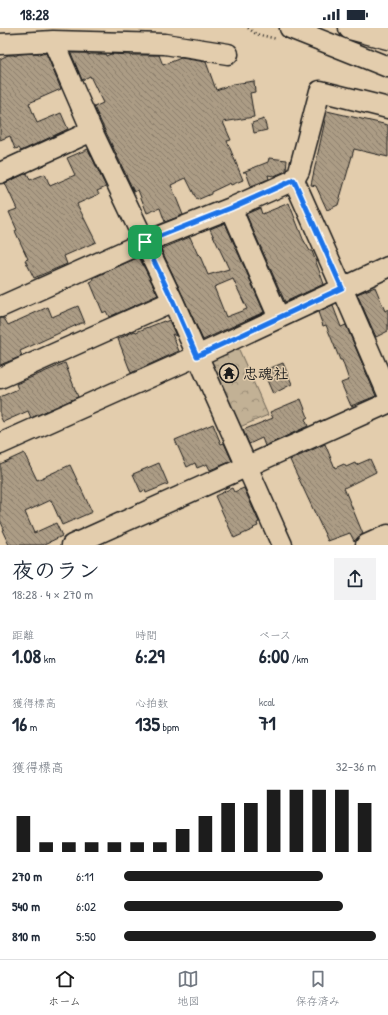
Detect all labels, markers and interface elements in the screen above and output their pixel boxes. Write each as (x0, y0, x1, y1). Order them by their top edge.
text: 18:28 (20, 4, 49, 25)
pin (128, 225, 162, 259)
icon: arrive (134, 231, 156, 253)
temple icon: 忠魂社 (218, 362, 240, 384)
place label: 忠魂社 (243, 363, 288, 384)
text: 夜のラン (12, 555, 100, 585)
button: share (334, 558, 376, 600)
text: 18:28 · 4 × 270 m (12, 585, 93, 603)
text: 距離 (12, 628, 34, 642)
text: 時間 (135, 628, 157, 642)
text: ペース (259, 628, 291, 642)
text: 1.08 (12, 642, 41, 669)
text: 6:29 (135, 642, 165, 669)
text: 6:00 (259, 642, 289, 669)
text: km (41, 652, 56, 666)
text: /km (289, 652, 308, 666)
text: kcal (259, 695, 275, 709)
text: 獲得標高 (12, 696, 56, 710)
text: 心拍数 (135, 696, 168, 710)
text: 71 (259, 709, 276, 736)
text: 16 (12, 710, 27, 737)
text: 135 (135, 710, 160, 737)
text: m (27, 720, 37, 734)
text: bpm (160, 720, 179, 734)
text: 32–36 m (336, 757, 376, 775)
text: 獲得標高 (12, 758, 64, 776)
text: 270 m (12, 867, 42, 885)
text: 6:11 (76, 867, 94, 885)
text: 540 m (12, 897, 40, 915)
text: 6:02 (76, 897, 96, 915)
text: 810 m (12, 927, 40, 945)
text: 5:50 (76, 927, 96, 945)
tab: ホーム (48, 968, 81, 1008)
tab: 地図 (177, 968, 199, 1008)
tab: 保存済み (296, 968, 340, 1008)

